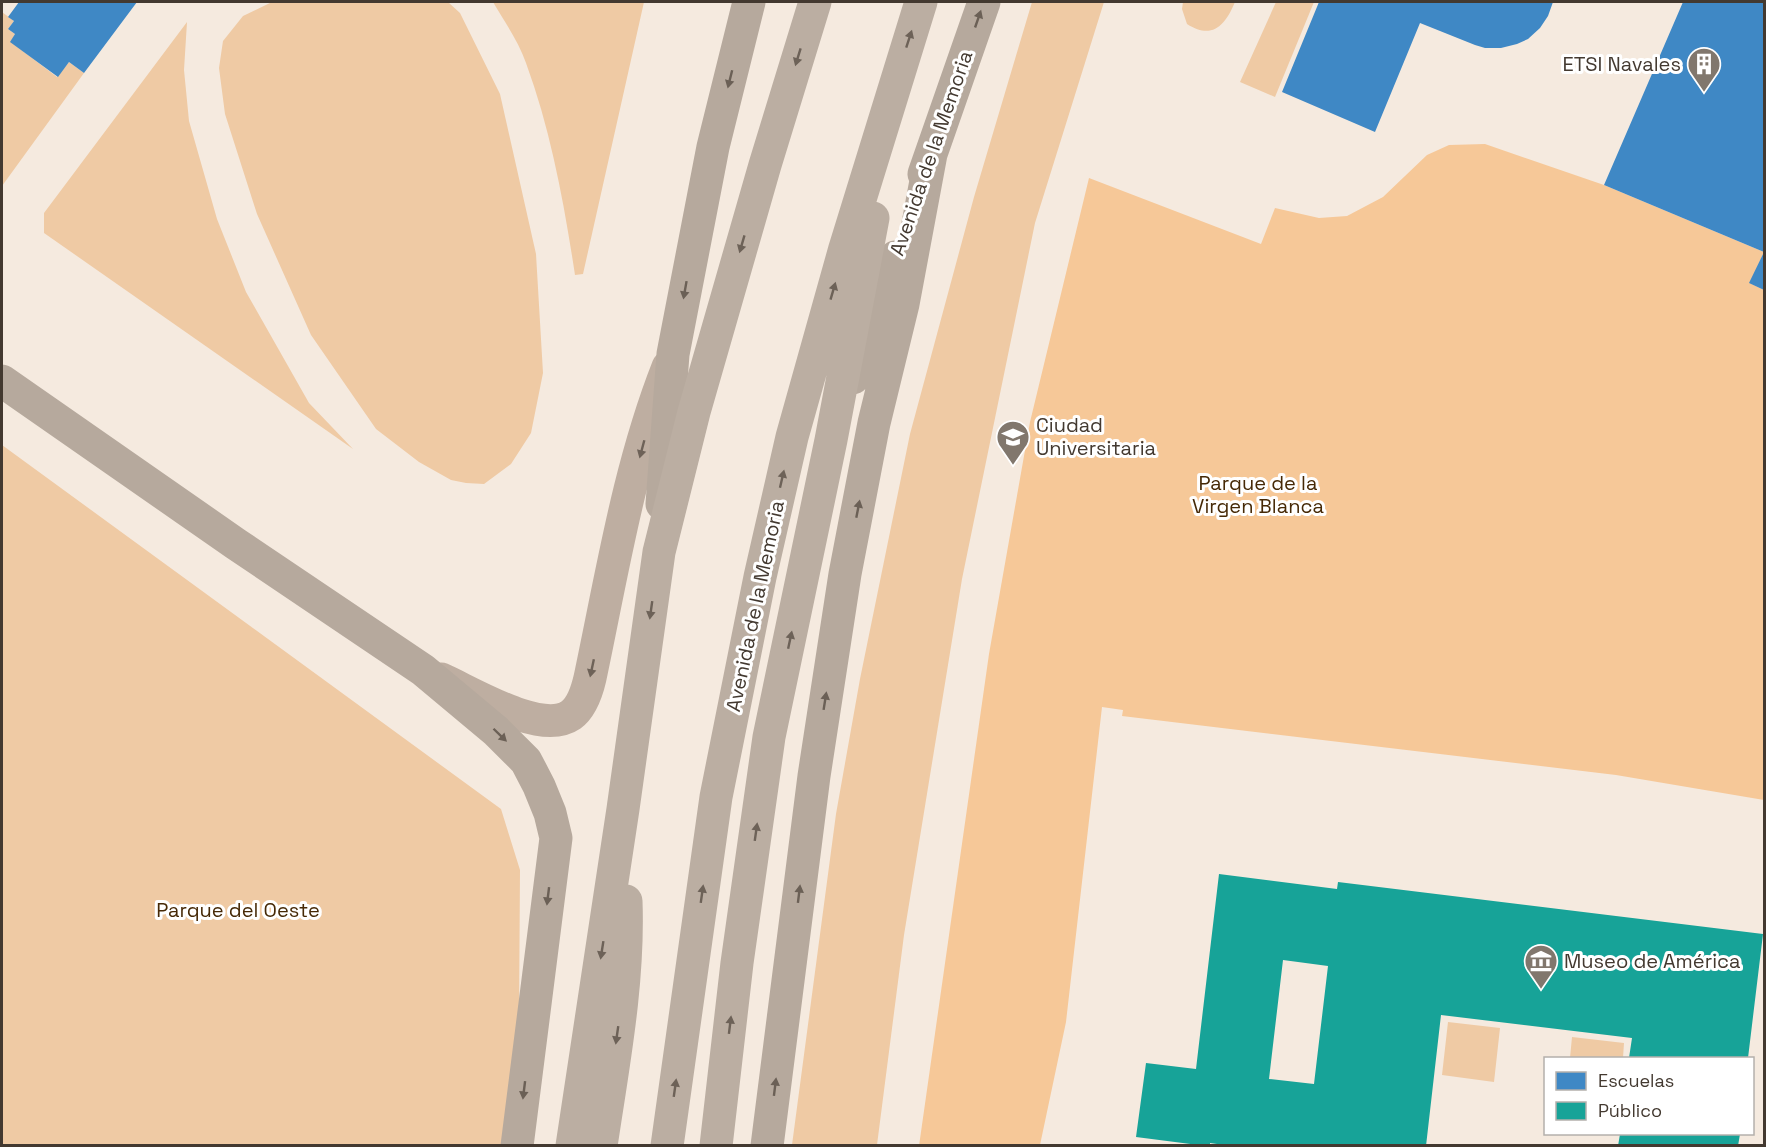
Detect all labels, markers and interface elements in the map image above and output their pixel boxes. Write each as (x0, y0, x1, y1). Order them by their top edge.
one-way arrow (974, 10, 983, 28)
one-way arrow (905, 30, 914, 48)
building icon: ETSI Navales (1686, 46, 1722, 93)
street label: Avenida de la Memoria (884, 47, 978, 259)
one-way arrow (793, 48, 802, 66)
place label: ETSI Navales (1563, 51, 1681, 77)
one-way arrow (724, 69, 734, 88)
one-way arrow (737, 235, 746, 253)
one-way arrow (680, 281, 689, 300)
one-way arrow (829, 282, 838, 300)
place label: Ciudad Universitaria (1036, 412, 1156, 461)
school or university icon: Ciudad Universitaria (995, 419, 1031, 466)
one-way arrow (637, 440, 646, 458)
one-way arrow (778, 470, 787, 489)
park label: Parque de la Virgen Blanca (1192, 470, 1324, 519)
street label: Avenida de la Memoria (720, 498, 790, 714)
one-way arrow (854, 499, 863, 518)
one-way arrow (646, 600, 655, 619)
one-way arrow (785, 630, 795, 649)
one-way arrow (587, 659, 596, 678)
one-way arrow (821, 691, 830, 710)
one-way arrow (492, 728, 506, 742)
one-way arrow (751, 822, 760, 841)
one-way arrow (794, 884, 804, 903)
one-way arrow (697, 885, 706, 904)
one-way arrow (544, 887, 553, 906)
park label: Parque del Oeste (156, 897, 320, 923)
one-way arrow (597, 941, 606, 960)
museum icon: Museo de América (1523, 943, 1559, 990)
place label: Museo de América (1564, 948, 1741, 974)
one-way arrow (725, 1015, 735, 1034)
one-way arrow (612, 1026, 621, 1045)
legend (1544, 1057, 1754, 1135)
text: Escuelas (1598, 1069, 1674, 1092)
one-way arrow (670, 1078, 679, 1097)
one-way arrow (770, 1078, 779, 1097)
one-way arrow (520, 1080, 529, 1099)
text: Público (1598, 1099, 1662, 1122)

